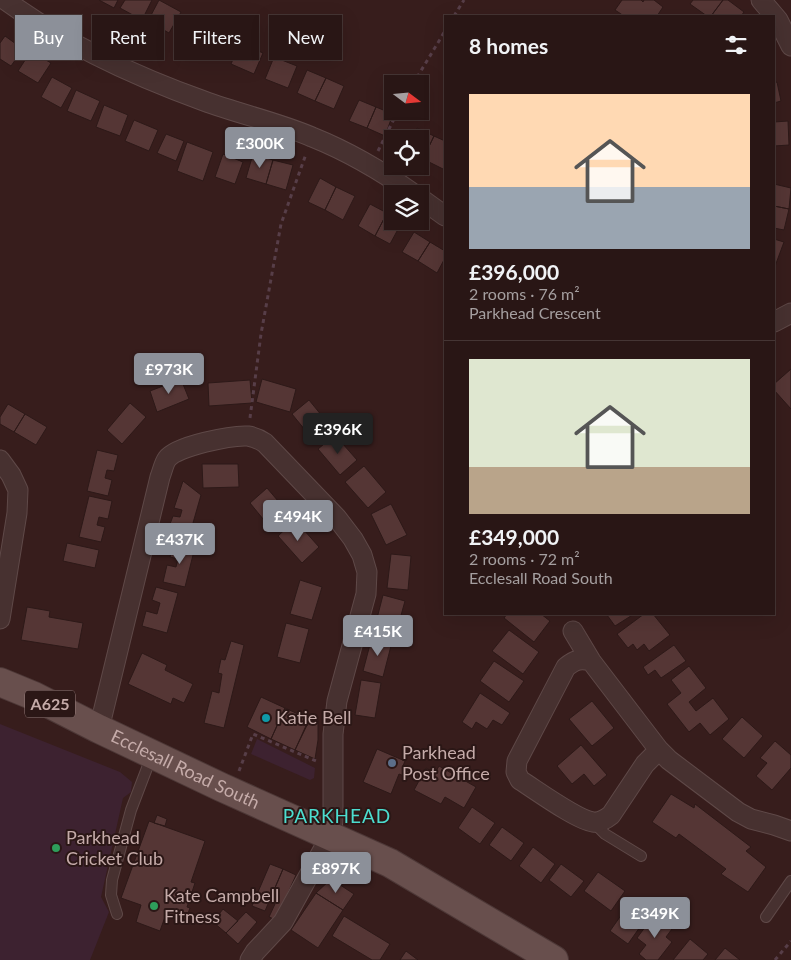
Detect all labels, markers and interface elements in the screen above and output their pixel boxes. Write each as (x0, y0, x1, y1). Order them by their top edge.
chip: Buy (15, 15, 82, 60)
chip: Rent (92, 15, 164, 60)
chip: Filters (174, 15, 259, 60)
chip: New (269, 15, 342, 60)
icon: filters (722, 31, 750, 59)
text: 8 homes (469, 33, 548, 58)
north arrow (384, 75, 429, 120)
map controls (384, 75, 429, 230)
pin: £300K (225, 126, 295, 169)
icon: home (565, 126, 655, 216)
button: locate (384, 130, 429, 175)
text: £300K (236, 133, 284, 152)
button: layers (384, 185, 429, 230)
text: £396,000 (469, 259, 559, 284)
text: 2 rooms · 76 m² (469, 284, 580, 303)
text: Parkhead Crescent (469, 303, 601, 322)
pin: £973K (134, 352, 204, 395)
text: £973K (145, 359, 193, 378)
icon: home (565, 392, 655, 482)
pin: £396K (303, 412, 373, 455)
text: £396K (314, 419, 362, 438)
pin: £494K (263, 500, 333, 542)
text: £494K (274, 506, 322, 525)
pin: £437K (145, 522, 215, 565)
text: £349,000 (469, 524, 559, 549)
text: £437K (156, 529, 204, 548)
text: 2 rooms · 72 m² (469, 549, 580, 568)
text: Ecclesall Road South (469, 568, 613, 587)
pin: £415K (343, 614, 413, 657)
text: £415K (354, 621, 402, 640)
road number: A625 (25, 691, 75, 718)
place label: Katie Bell (276, 706, 351, 728)
marker: Katie Bell (260, 712, 272, 724)
street label: Ecclesall Road South (108, 724, 263, 813)
place label: Parkhead Post Office (402, 741, 490, 784)
marker: Parkhead Post Office (386, 757, 398, 769)
district label: PARKHEAD (283, 804, 391, 827)
place label: Parkhead Cricket Club (66, 826, 163, 869)
marker: Parkhead Cricket Club (50, 842, 62, 854)
pin: £897K (301, 852, 371, 894)
text: £897K (312, 858, 360, 877)
place label: Kate Campbell Fitness (164, 884, 279, 927)
pin: £349K (620, 896, 690, 939)
marker: Kate Campbell Fitness (148, 900, 160, 912)
text: £349K (631, 903, 679, 922)

